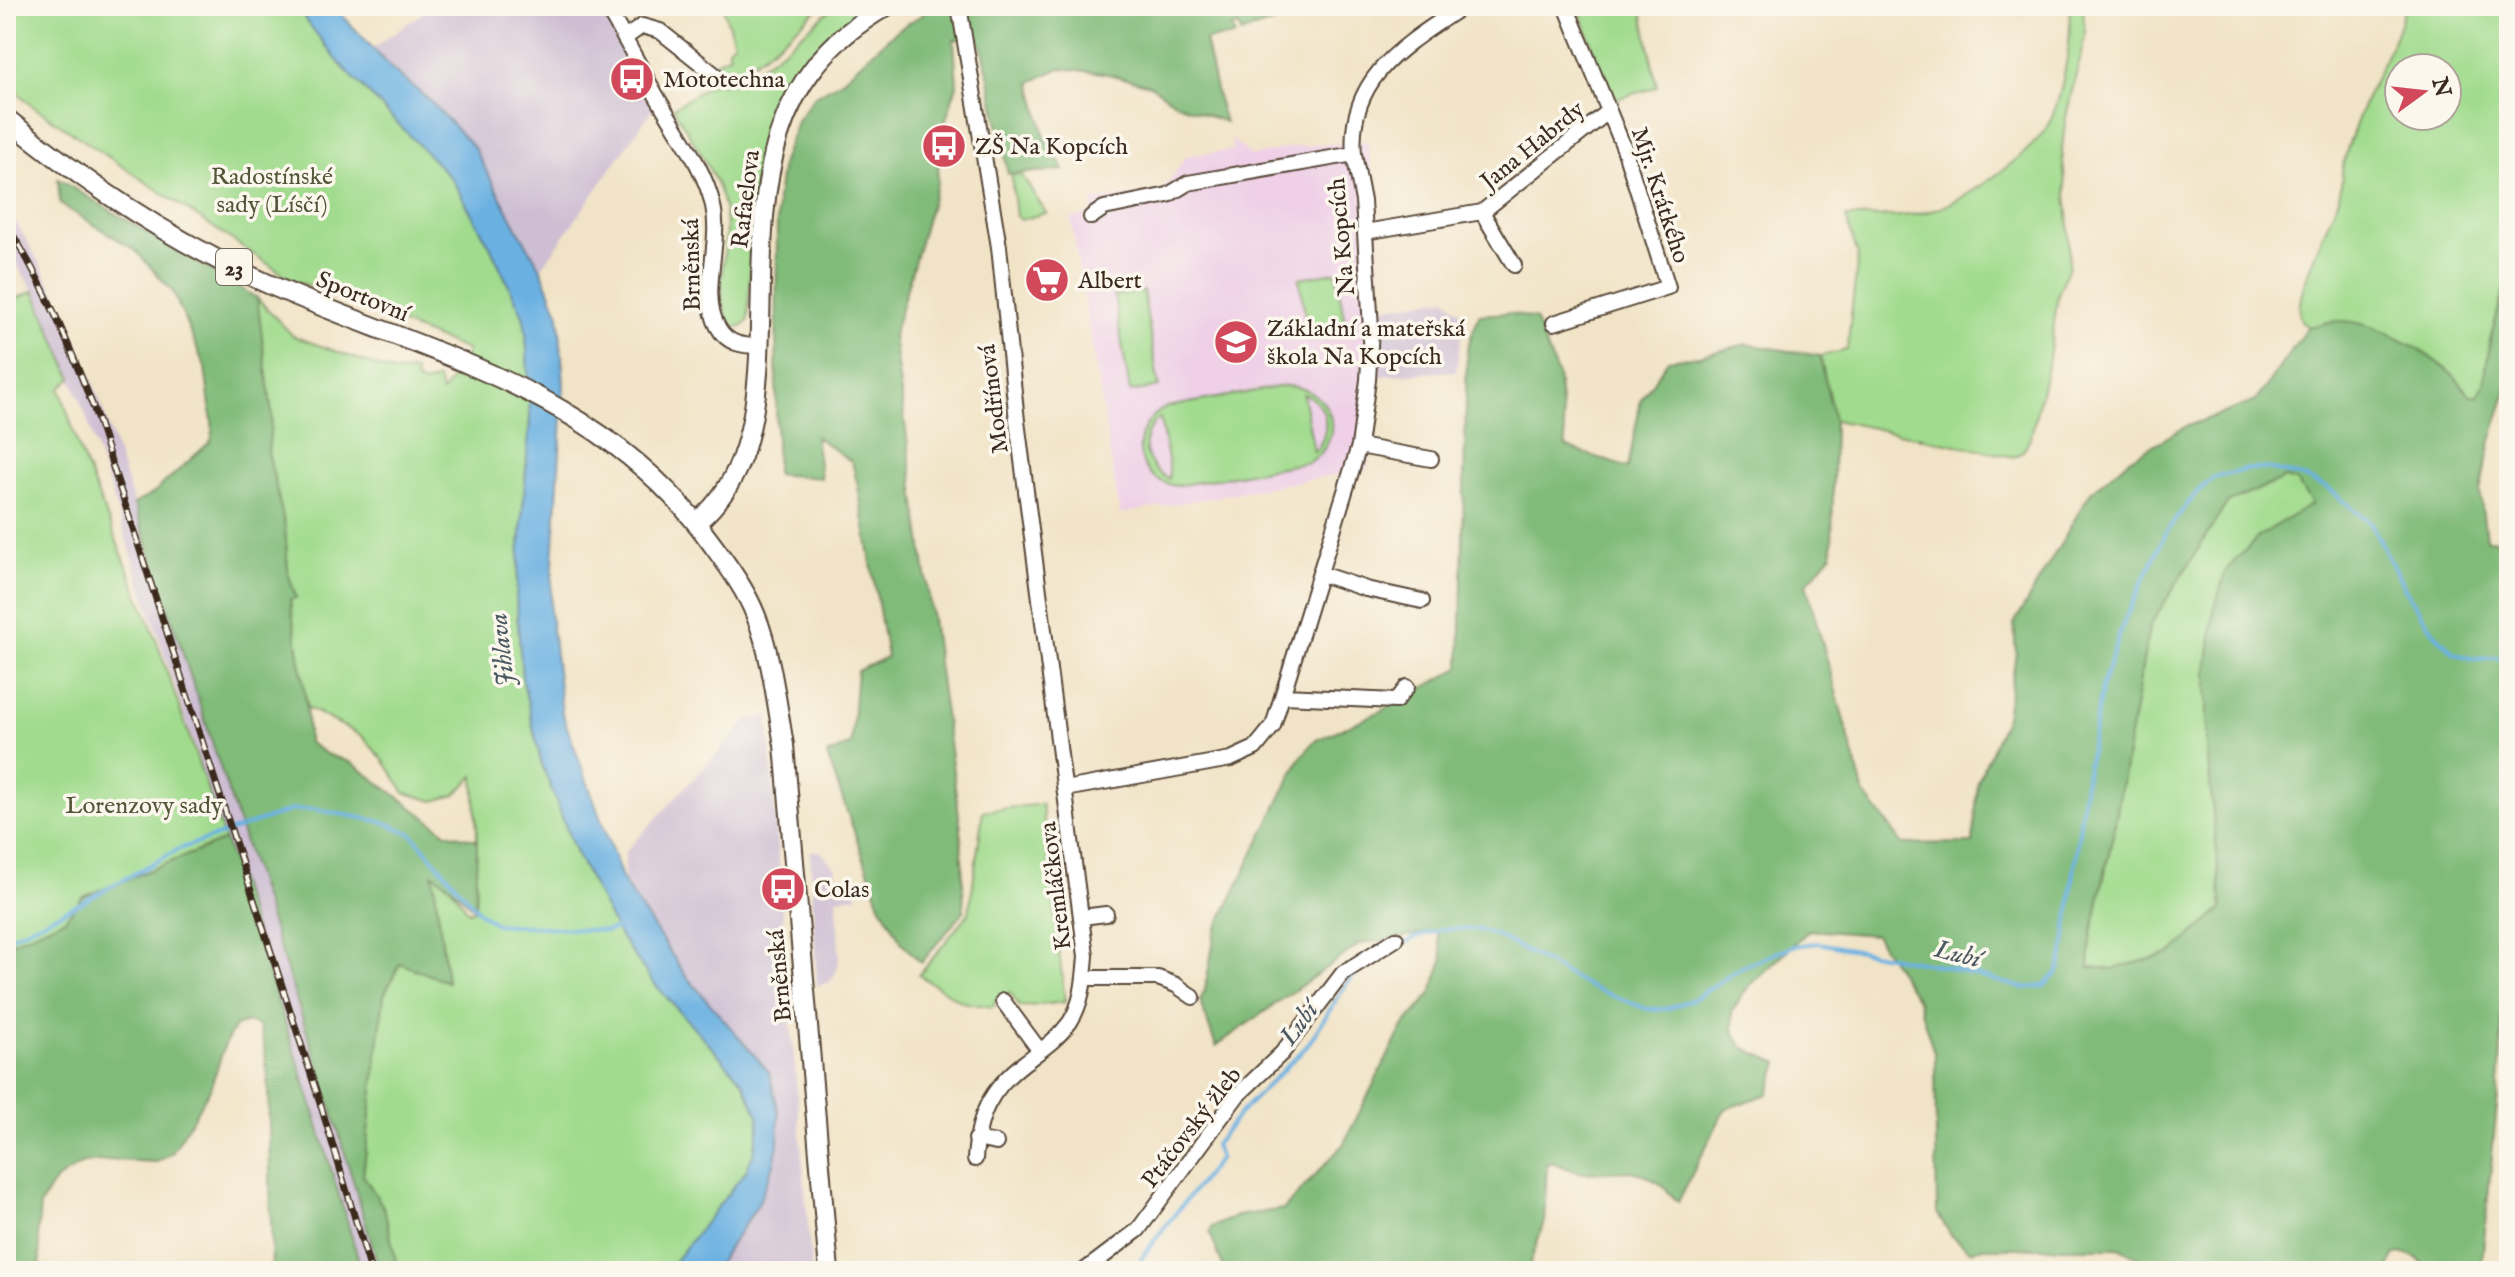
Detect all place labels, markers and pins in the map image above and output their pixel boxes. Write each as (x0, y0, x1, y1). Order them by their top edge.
bus stop icon: Mototechna (608, 55, 656, 103)
place label: Mototechna (663, 65, 785, 96)
bus stop icon: ZŠ Na Kopcích (920, 122, 968, 170)
place label: ZŠ Na Kopcích (975, 132, 1128, 163)
supermarket icon: Albert (1023, 256, 1071, 304)
place label: Albert (1077, 266, 1142, 297)
place label: Základní a mateřská škola Na Kopcích (1267, 314, 1466, 373)
school or university icon: Základní a mateřská škola Na Kopcích (1212, 318, 1260, 366)
bus stop icon: Colas (759, 865, 807, 913)
place label: Colas (814, 875, 869, 906)

